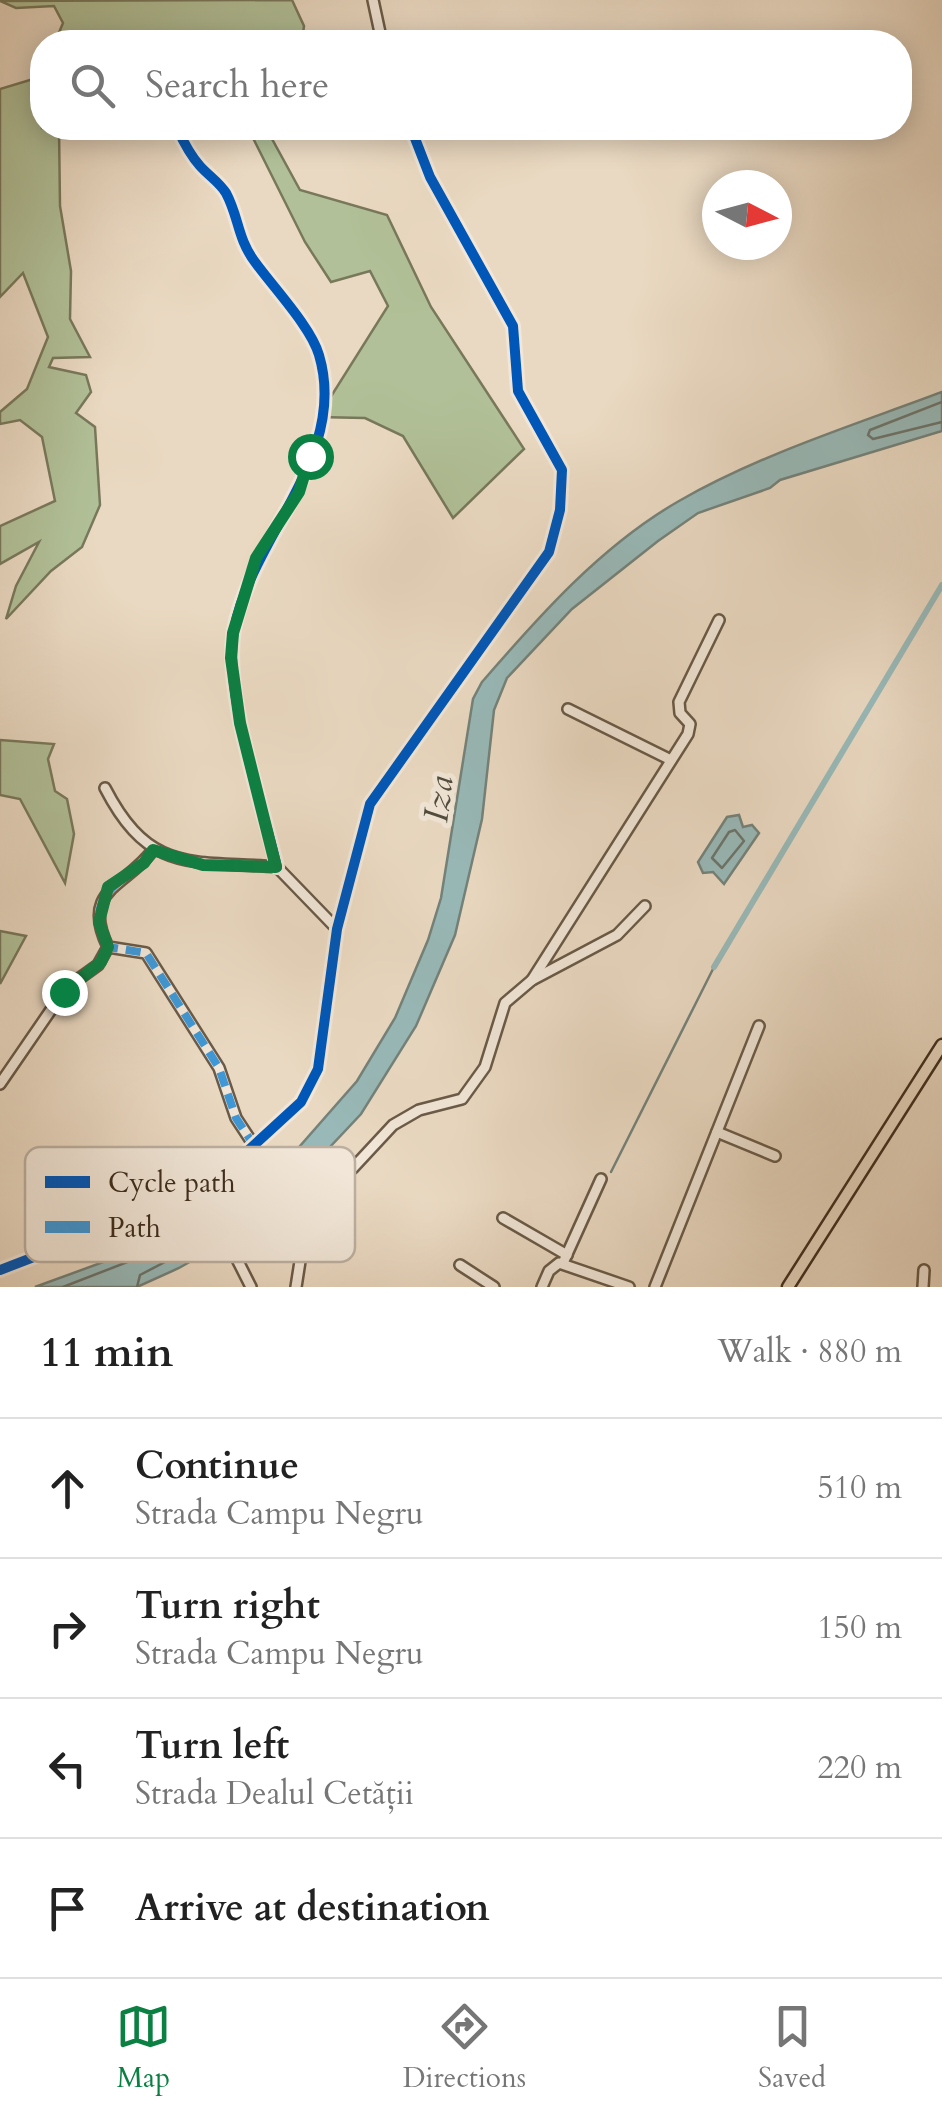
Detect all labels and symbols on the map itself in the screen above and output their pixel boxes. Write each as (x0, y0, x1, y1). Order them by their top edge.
north arrow (702, 170, 792, 260)
route start (288, 434, 334, 480)
water label: Iza (412, 773, 466, 825)
route end (42, 970, 88, 1016)
legend (25, 1147, 355, 1262)
text: Cycle path (108, 1164, 236, 1202)
text: Path (108, 1209, 161, 1247)

